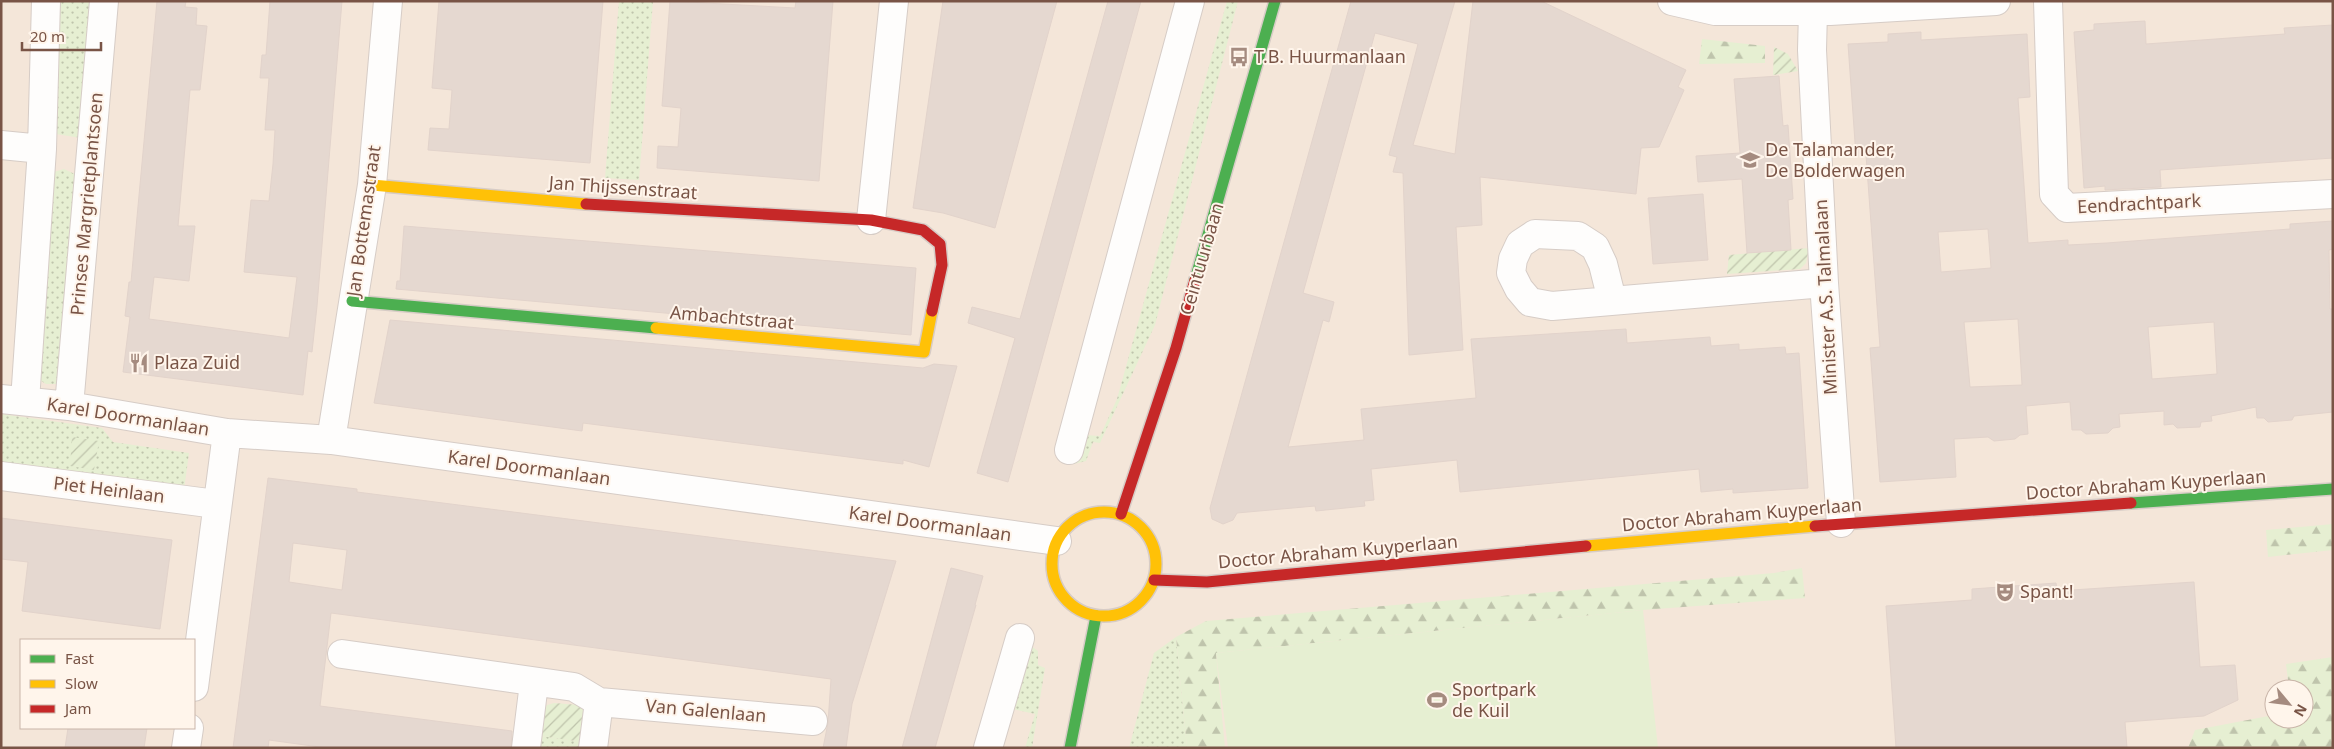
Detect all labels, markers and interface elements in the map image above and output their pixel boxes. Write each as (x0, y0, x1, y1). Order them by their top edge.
scale bar (22, 20, 101, 52)
text: 20 m (30, 26, 65, 46)
place label: T.B. Huurmanlaan (1254, 44, 1406, 68)
bus stop icon: T.B. Huurmanlaan (1228, 46, 1250, 68)
street label: Prinses Margrietplantsoen (64, 91, 108, 316)
place label: De Talamander, De Bolderwagen (1765, 137, 1905, 182)
street label: Jan Bottemastraat (340, 143, 386, 300)
school or university icon: De Talamander, De Bolderwagen (1739, 149, 1761, 171)
street label: Jan Thijssenstraat (546, 170, 699, 204)
street label: Eendrachtpark (2076, 188, 2202, 218)
street label: Minister A.S. Talmalaan (1808, 199, 1842, 396)
street label: Ceintuurbaan (1174, 200, 1229, 318)
street label: Ambachtstraat (669, 300, 796, 334)
place label: Plaza Zuid (154, 350, 240, 374)
restaurant icon: Plaza Zuid (128, 352, 150, 374)
street label: Karel Doormanlaan (45, 391, 211, 441)
street label: Karel Doormanlaan (446, 444, 612, 490)
street label: Doctor Abraham Kuyperlaan (2025, 464, 2267, 504)
street label: Piet Heinlaan (52, 470, 166, 508)
street label: Doctor Abraham Kuyperlaan (1621, 492, 1863, 536)
street label: Karel Doormanlaan (847, 500, 1013, 546)
street label: Doctor Abraham Kuyperlaan (1217, 529, 1459, 573)
place label: Spant! (2020, 579, 2074, 603)
theatre icon: Spant! (1994, 581, 2016, 603)
legend (20, 639, 195, 729)
text: Fast (65, 648, 94, 668)
text: Slow (65, 673, 98, 693)
place label: Sportpark de Kuil (1452, 677, 1536, 722)
north arrow (2264, 679, 2314, 729)
sports icon: Sportpark de Kuil (1426, 689, 1448, 711)
street label: Van Galenlaan (645, 693, 768, 727)
text: Jam (63, 698, 92, 718)
text: N (2290, 701, 2312, 720)

